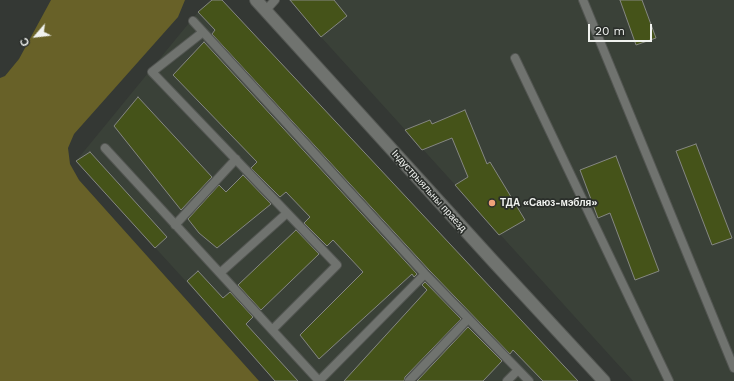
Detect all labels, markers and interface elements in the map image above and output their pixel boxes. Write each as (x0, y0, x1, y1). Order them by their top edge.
north arrow (16, 16, 56, 56)
scale bar (590, 16, 654, 42)
text: 20 m (595, 24, 625, 38)
text: С (17, 35, 33, 48)
street label: Індустрыяльны праезд (389, 148, 469, 234)
place label: ТДА «Саюз-мэбля» (500, 197, 597, 209)
marker: ТДА «Саюз-мэбля» (487, 198, 497, 208)

